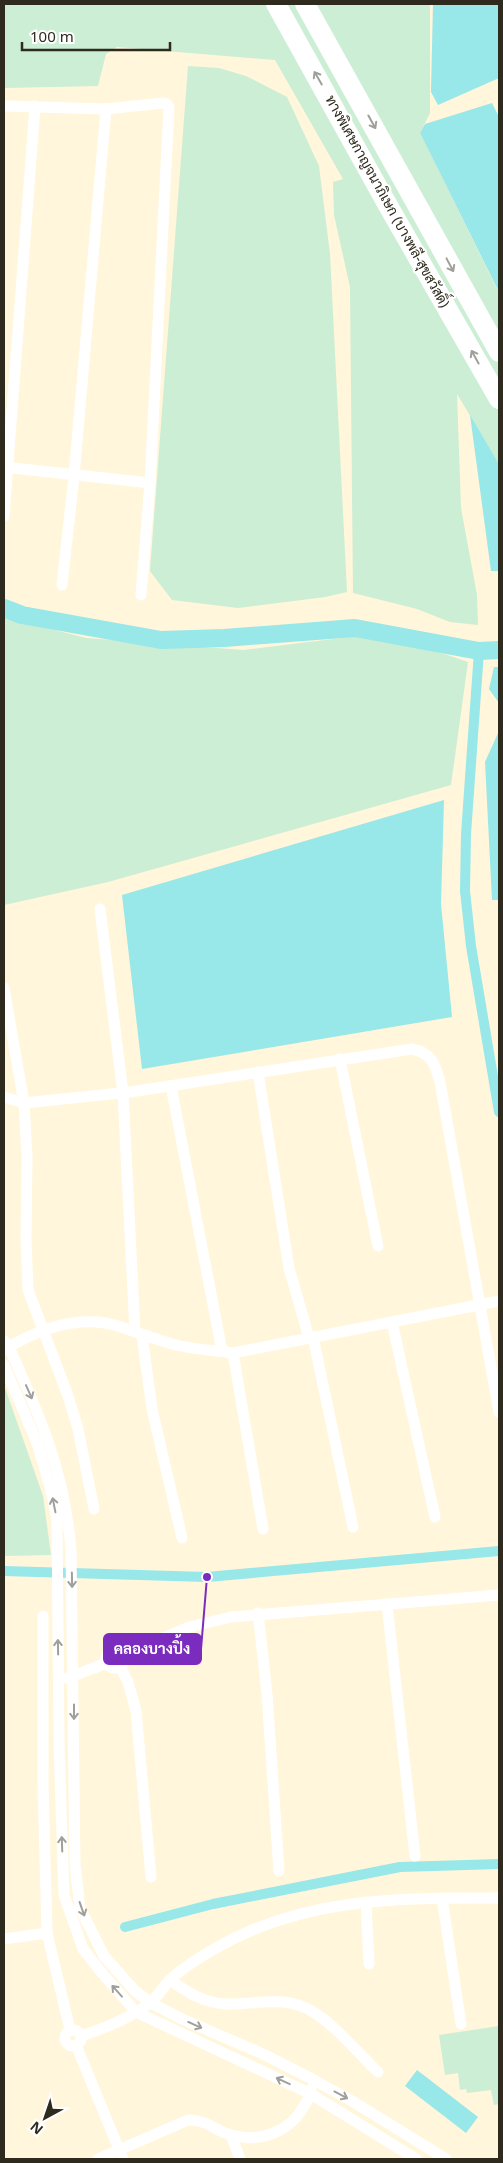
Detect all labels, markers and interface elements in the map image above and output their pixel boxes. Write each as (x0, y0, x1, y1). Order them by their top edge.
scale bar (22, 20, 170, 52)
text: 100 m (30, 26, 74, 46)
one-way arrow (313, 71, 322, 86)
street label: ทางพิเศษกาญจนาภิเษก (บางพลี-สุขสวัสดิ์) (321, 90, 457, 311)
one-way arrow (368, 115, 378, 129)
one-way arrow (446, 257, 456, 272)
one-way arrow (470, 350, 480, 364)
one-way arrow (25, 1384, 34, 1399)
one-way arrow (48, 1497, 58, 1513)
one-way arrow (67, 1572, 76, 1588)
callout: คลองบางปิ้ง (104, 1634, 201, 1664)
text: คลองบางปิ้ง (114, 1634, 190, 1658)
one-way arrow (53, 1639, 62, 1655)
one-way arrow (69, 1704, 79, 1720)
one-way arrow (57, 1836, 67, 1852)
one-way arrow (77, 1901, 87, 1917)
one-way arrow (111, 1984, 123, 1997)
one-way arrow (187, 2020, 202, 2030)
one-way arrow (276, 2076, 291, 2086)
one-way arrow (333, 2091, 348, 2100)
north arrow (20, 2093, 70, 2143)
text: N (26, 2117, 47, 2139)

